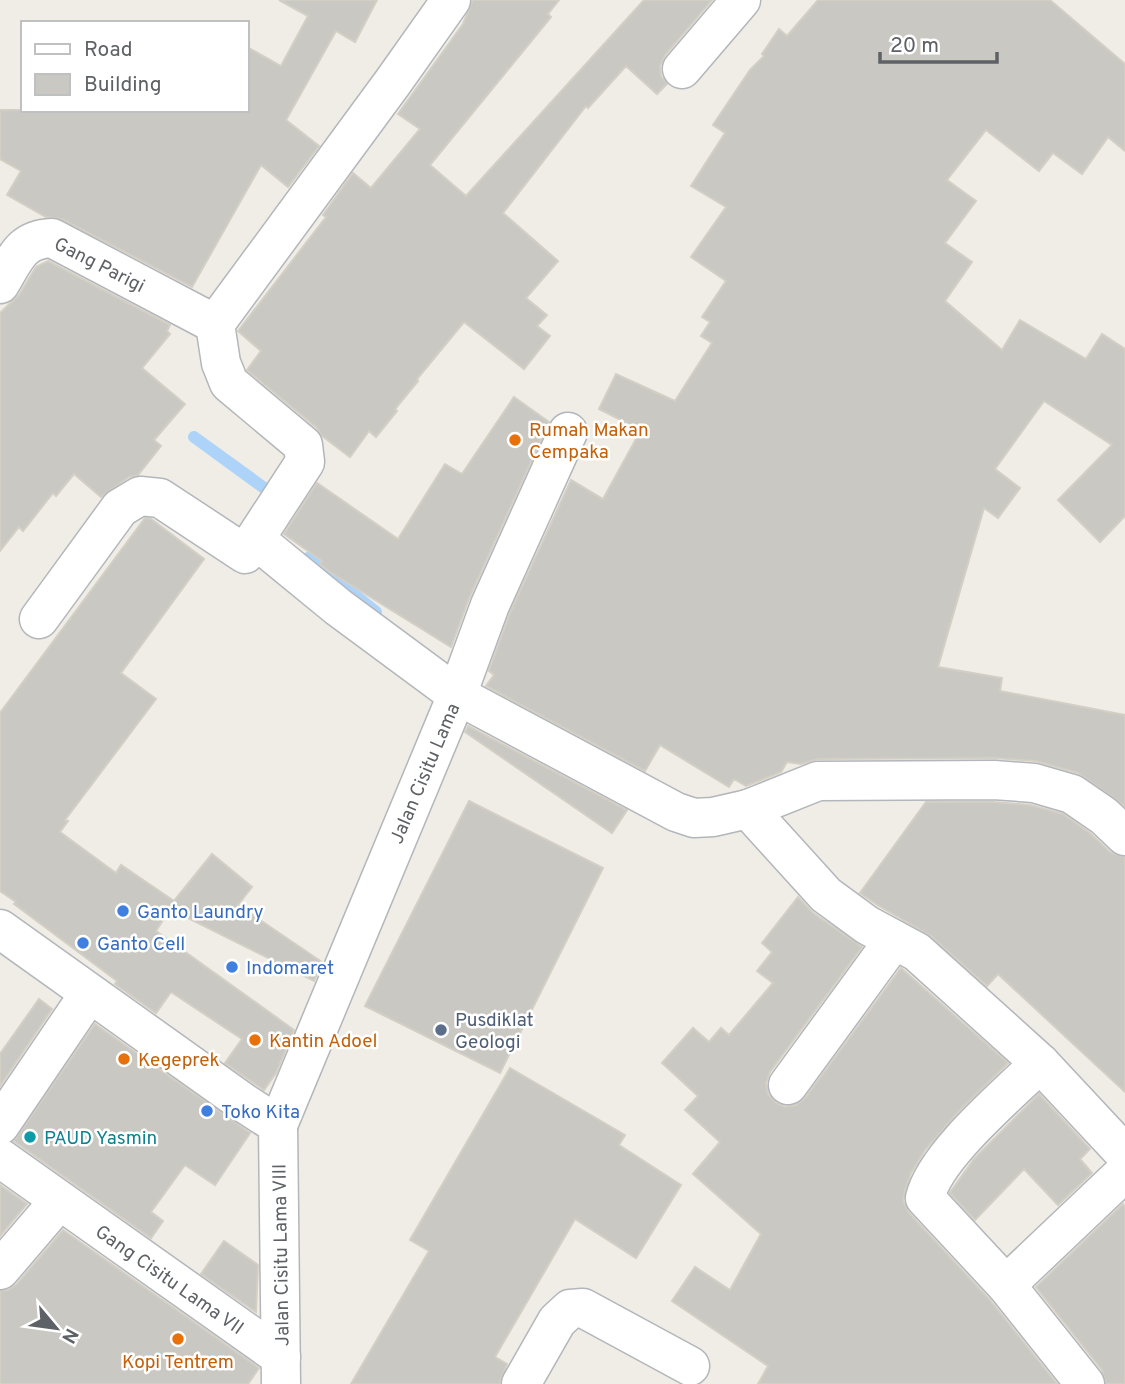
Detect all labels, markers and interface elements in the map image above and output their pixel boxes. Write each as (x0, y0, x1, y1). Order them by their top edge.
legend (21, 21, 248, 112)
scale bar (880, 21, 997, 65)
text: 20 m (890, 33, 939, 60)
text: Road (84, 37, 133, 64)
text: Building (84, 72, 162, 99)
street label: Gang Parigi (50, 233, 149, 299)
place label: Rumah Makan Cempaka (529, 419, 649, 465)
marker: Rumah Makan Cempaka (507, 432, 523, 448)
street label: Jalan Cisitu Lama (385, 700, 466, 848)
place label: Ganto Laundry (137, 901, 264, 925)
marker: Ganto Laundry (115, 903, 131, 919)
place label: Ganto Cell (97, 933, 185, 957)
marker: Ganto Cell (75, 935, 91, 951)
place label: Indomaret (246, 957, 334, 981)
marker: Indomaret (224, 959, 240, 975)
place label: Pusdiklat Geologi (455, 1009, 534, 1055)
marker: Pusdiklat Geologi (433, 1022, 449, 1038)
place label: Kantin Adoel (269, 1030, 377, 1054)
marker: Kantin Adoel (247, 1032, 263, 1048)
place label: Kegeprek (138, 1049, 220, 1073)
marker: Kegeprek (116, 1051, 132, 1067)
place label: Toko Kita (221, 1101, 300, 1125)
marker: Toko Kita (199, 1103, 215, 1119)
place label: PAUD Yasmin (44, 1127, 157, 1151)
marker: PAUD Yasmin (22, 1129, 38, 1145)
street label: Jalan Cisitu Lama VIII (268, 1163, 296, 1346)
street label: Gang Cisitu Lama VII (90, 1220, 248, 1341)
north arrow (21, 1293, 91, 1363)
text: N (55, 1323, 83, 1347)
marker: Kopi Tentrem (170, 1331, 186, 1347)
place label: Kopi Tentrem (122, 1351, 234, 1375)

